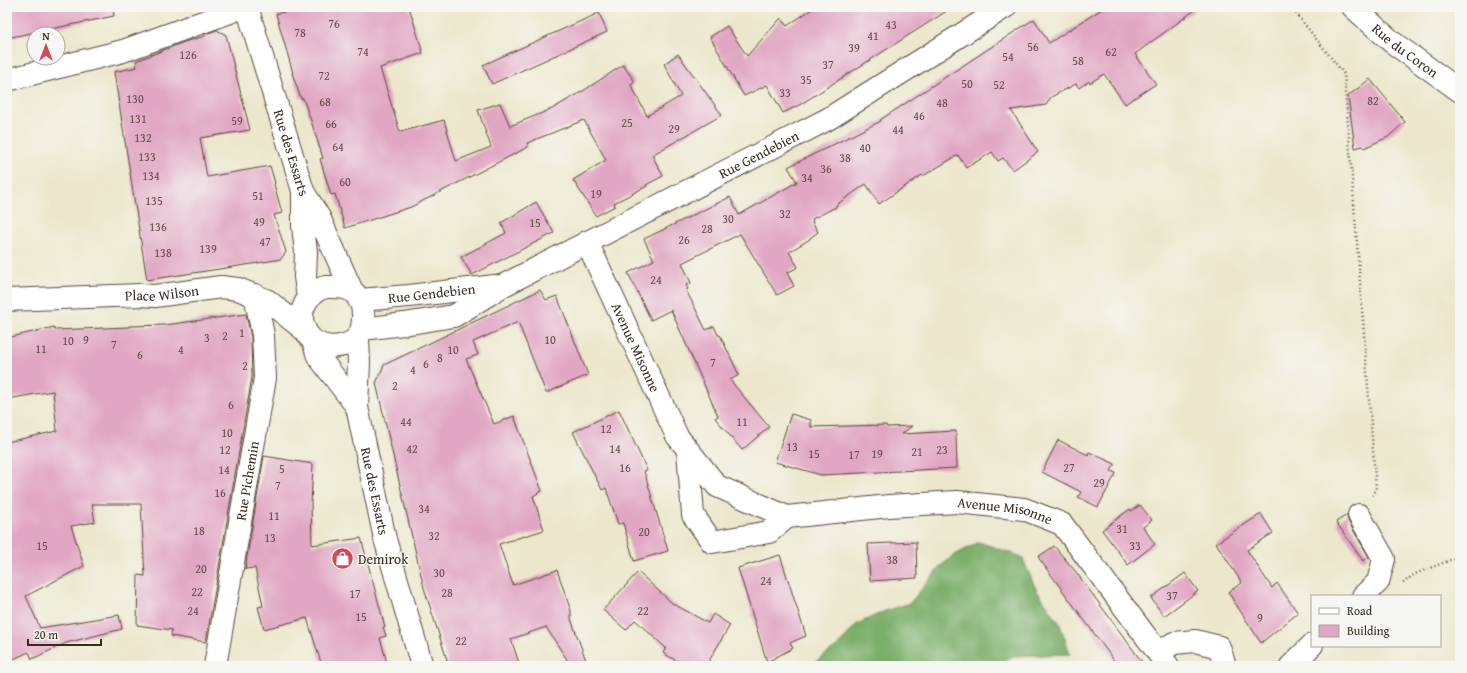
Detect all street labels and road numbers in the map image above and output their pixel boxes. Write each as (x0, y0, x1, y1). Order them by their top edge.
street label: Rue du Coron (1368, 19, 1443, 82)
street label: Rue des Essarts (269, 107, 314, 200)
street label: Rue Gendebien (715, 126, 802, 183)
street label: Rue Gendebien (387, 278, 477, 308)
street label: Place Wilson (124, 280, 200, 306)
street label: Avenue Misonne (606, 299, 665, 396)
street label: Rue Pichemin (230, 439, 264, 522)
street label: Rue des Essarts (356, 445, 394, 537)
street label: Avenue Misonne (956, 492, 1056, 529)

